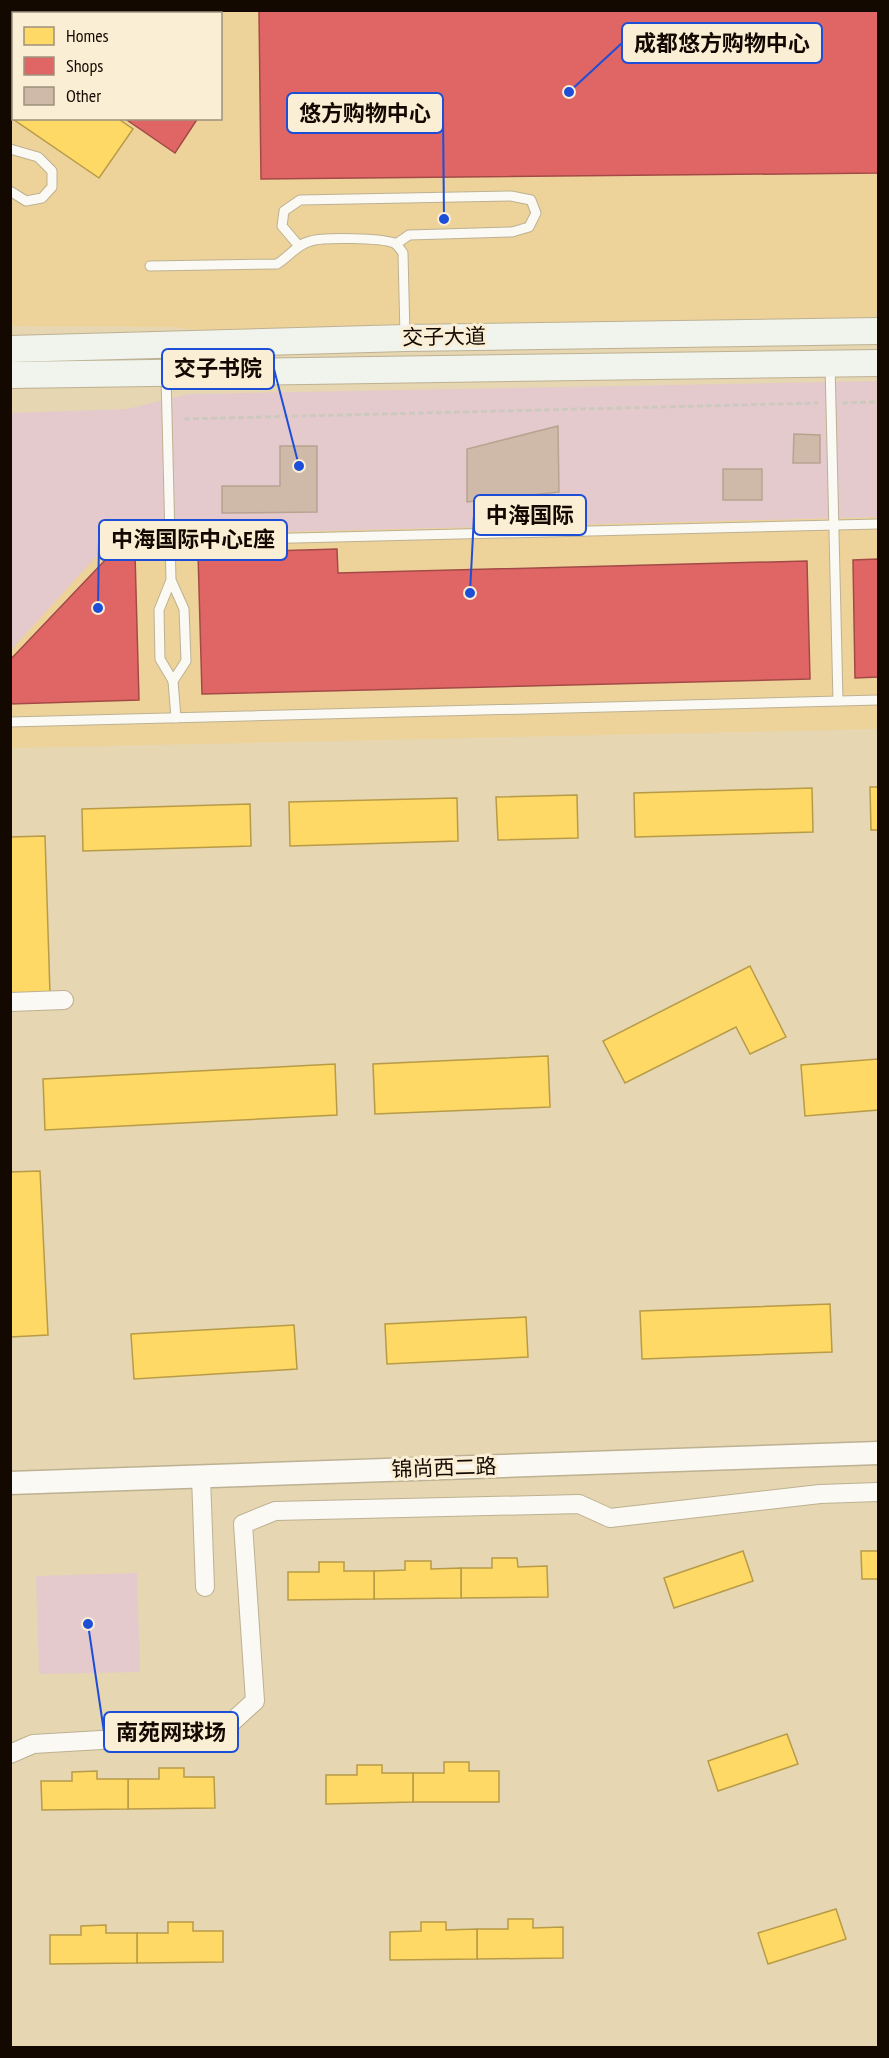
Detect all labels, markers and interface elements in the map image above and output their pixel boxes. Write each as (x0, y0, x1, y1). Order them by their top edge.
legend (12, 12, 222, 120)
callout: 成都悠方购物中心 (622, 23, 822, 63)
text: Homes (66, 24, 109, 47)
text: 成都悠方购物中心 (634, 29, 810, 57)
text: Shops (66, 54, 103, 77)
text: Other (66, 84, 101, 107)
callout: 悠方购物中心 (287, 93, 443, 133)
text: 悠方购物中心 (299, 99, 431, 127)
street label: 交子大道 (402, 322, 486, 351)
callout: 交子书院 (162, 349, 274, 389)
text: 交子书院 (174, 354, 262, 382)
callout: 中海国际 (474, 495, 586, 535)
text: 中海国际 (486, 501, 574, 529)
callout: 中海国际中心E座 (99, 520, 287, 560)
text: 中海国际中心E座 (111, 525, 275, 553)
street label: 锦尚西二路 (391, 1452, 497, 1483)
callout: 南苑网球场 (104, 1712, 238, 1752)
text: 南苑网球场 (116, 1718, 226, 1746)

